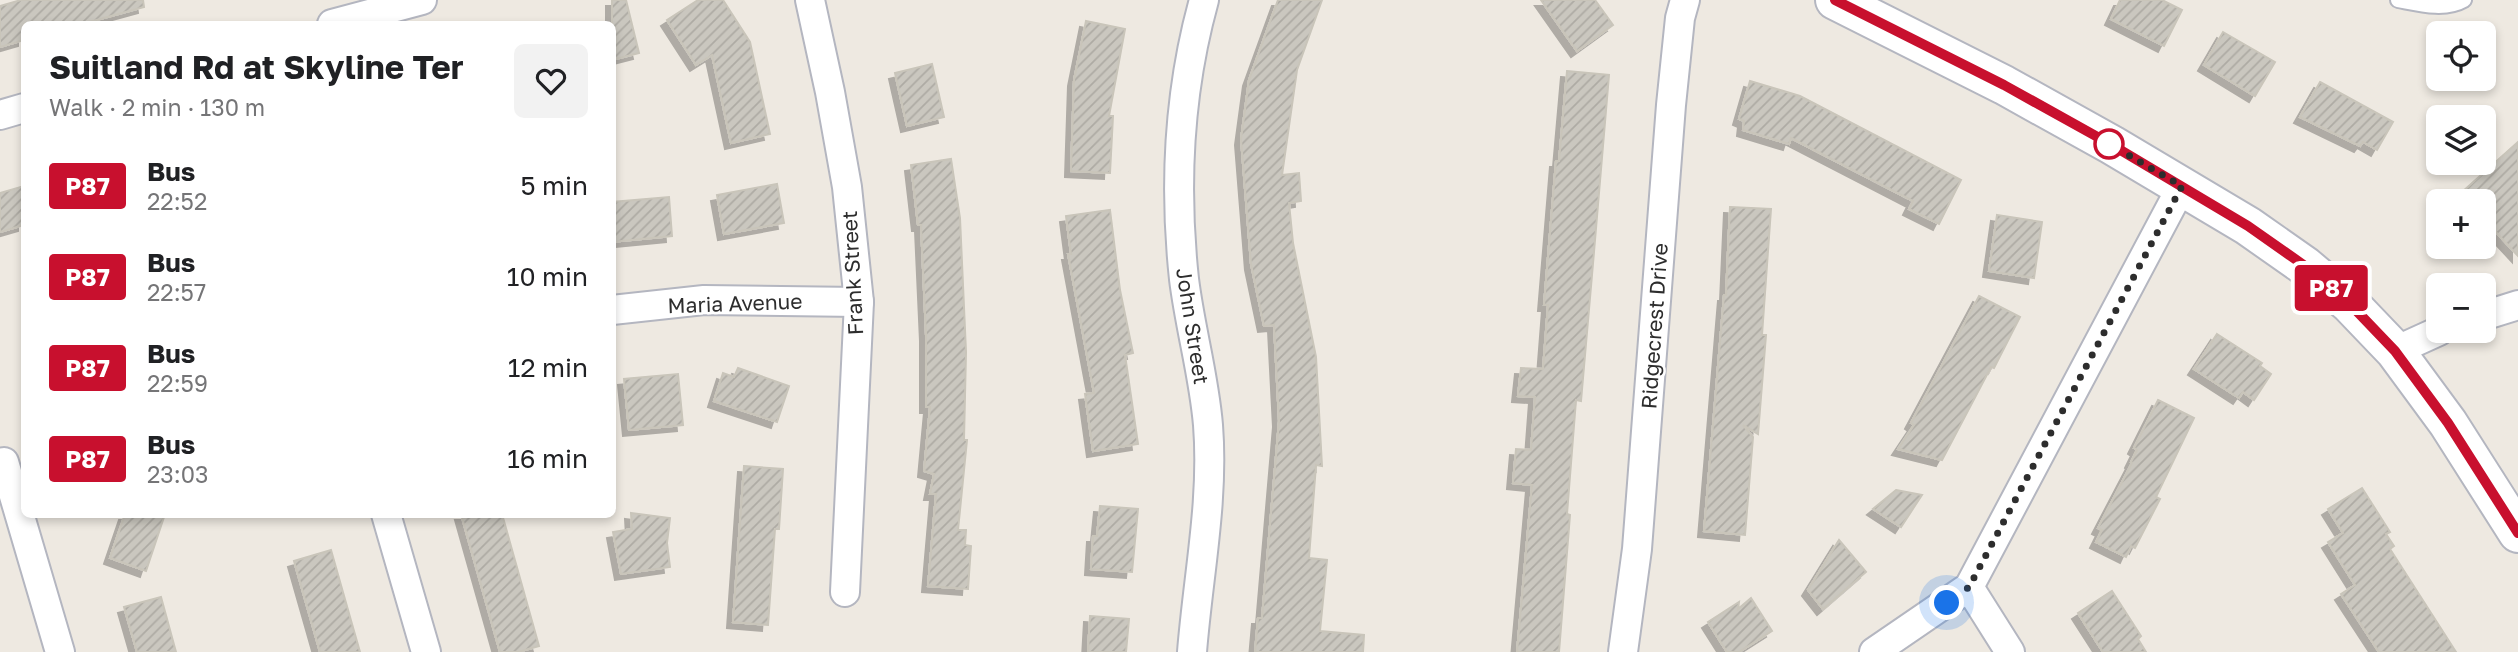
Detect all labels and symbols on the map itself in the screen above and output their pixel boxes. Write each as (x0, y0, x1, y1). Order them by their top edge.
unlabelled marker (2094, 129, 2124, 159)
street label: Frank Street (836, 210, 868, 336)
street label: Ridgecrest Drive (1635, 242, 1673, 410)
line badge: P87 (2291, 265, 2371, 311)
street label: John Street (1171, 266, 1215, 386)
street label: Maria Avenue (667, 288, 803, 318)
your location (1929, 585, 1964, 620)

